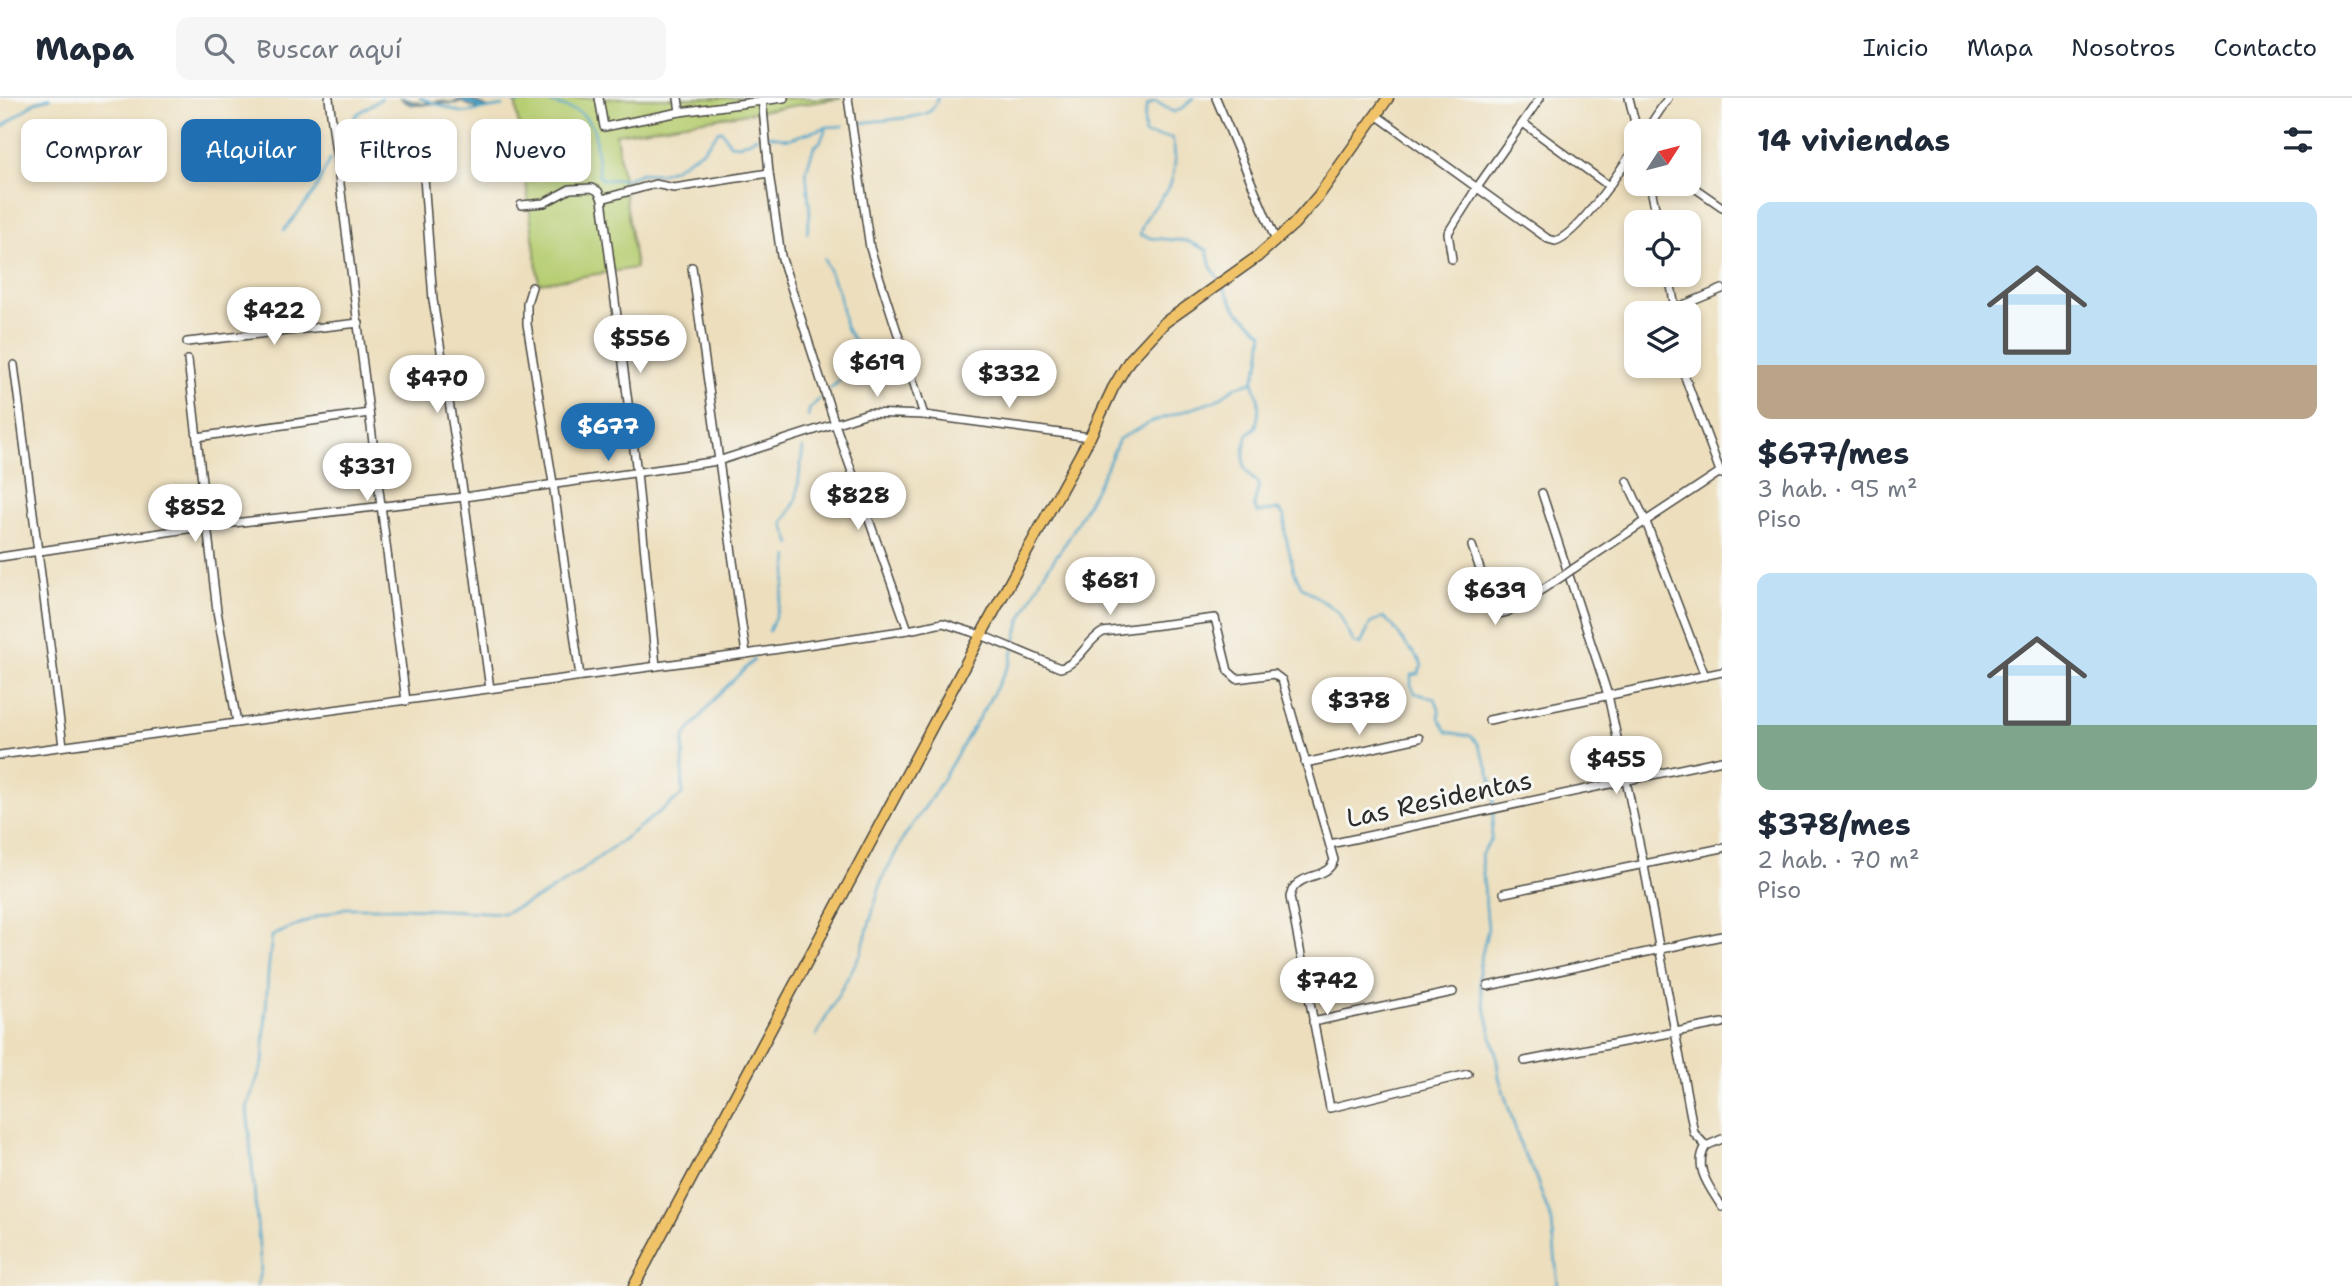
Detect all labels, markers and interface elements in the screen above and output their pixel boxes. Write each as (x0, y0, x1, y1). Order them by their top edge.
search box (176, 17, 666, 80)
text: Mapa (35, 26, 134, 71)
icon: search (200, 29, 238, 67)
text: Buscar aquí (256, 31, 402, 66)
text: Inicio (1863, 32, 1929, 64)
text: Mapa (1967, 32, 2033, 64)
text: Nosotros (2071, 32, 2176, 64)
text: Contacto (2214, 32, 2317, 64)
chip: Comprar (21, 119, 167, 182)
chip: Alquilar (181, 119, 321, 182)
chip: Filtros (335, 119, 457, 182)
chip: Nuevo (471, 119, 591, 182)
north arrow (1624, 119, 1701, 196)
map controls (1624, 119, 1701, 378)
text: 14 viviendas (1757, 120, 1950, 161)
icon: filters (2279, 121, 2317, 159)
button: locate (1624, 210, 1701, 287)
icon: home (1974, 247, 2100, 373)
pin: $422 (233, 288, 315, 347)
text: $422 (243, 295, 305, 325)
button: layers (1624, 301, 1701, 378)
pin: $556 (599, 316, 681, 375)
text: $556 (610, 323, 670, 353)
pin: $619 (836, 340, 918, 399)
text: $619 (849, 347, 905, 377)
pin: $332 (968, 350, 1050, 410)
pin: $470 (396, 356, 478, 415)
text: $332 (978, 358, 1040, 388)
text: $470 (406, 363, 468, 393)
pin: $677 (567, 404, 649, 463)
text: $677 (577, 411, 639, 441)
text: $677/mes (1757, 433, 1909, 474)
pin: $331 (326, 444, 408, 503)
text: $331 (339, 451, 395, 481)
pin: $828 (817, 472, 899, 532)
text: 3 hab. · 95 m² (1757, 474, 1918, 504)
text: $828 (826, 480, 890, 510)
pin: $852 (154, 484, 236, 544)
text: $852 (164, 492, 226, 522)
text: Piso (1757, 504, 1801, 534)
pin: $681 (1069, 558, 1151, 617)
text: $681 (1081, 565, 1139, 595)
pin: $639 (1454, 568, 1536, 627)
text: $639 (1464, 575, 1526, 605)
icon: home (1974, 618, 2100, 744)
pin: $378 (1318, 678, 1400, 737)
text: $378 (1328, 685, 1390, 715)
pin: $455 (1575, 736, 1657, 796)
text: $455 (1586, 744, 1646, 774)
street label: Las Residentas (1343, 762, 1535, 835)
text: $378/mes (1757, 804, 1911, 845)
text: 2 hab. · 70 m² (1757, 845, 1919, 875)
text: Piso (1757, 875, 1801, 905)
pin: $742 (1286, 958, 1368, 1017)
text: $742 (1296, 965, 1358, 995)

